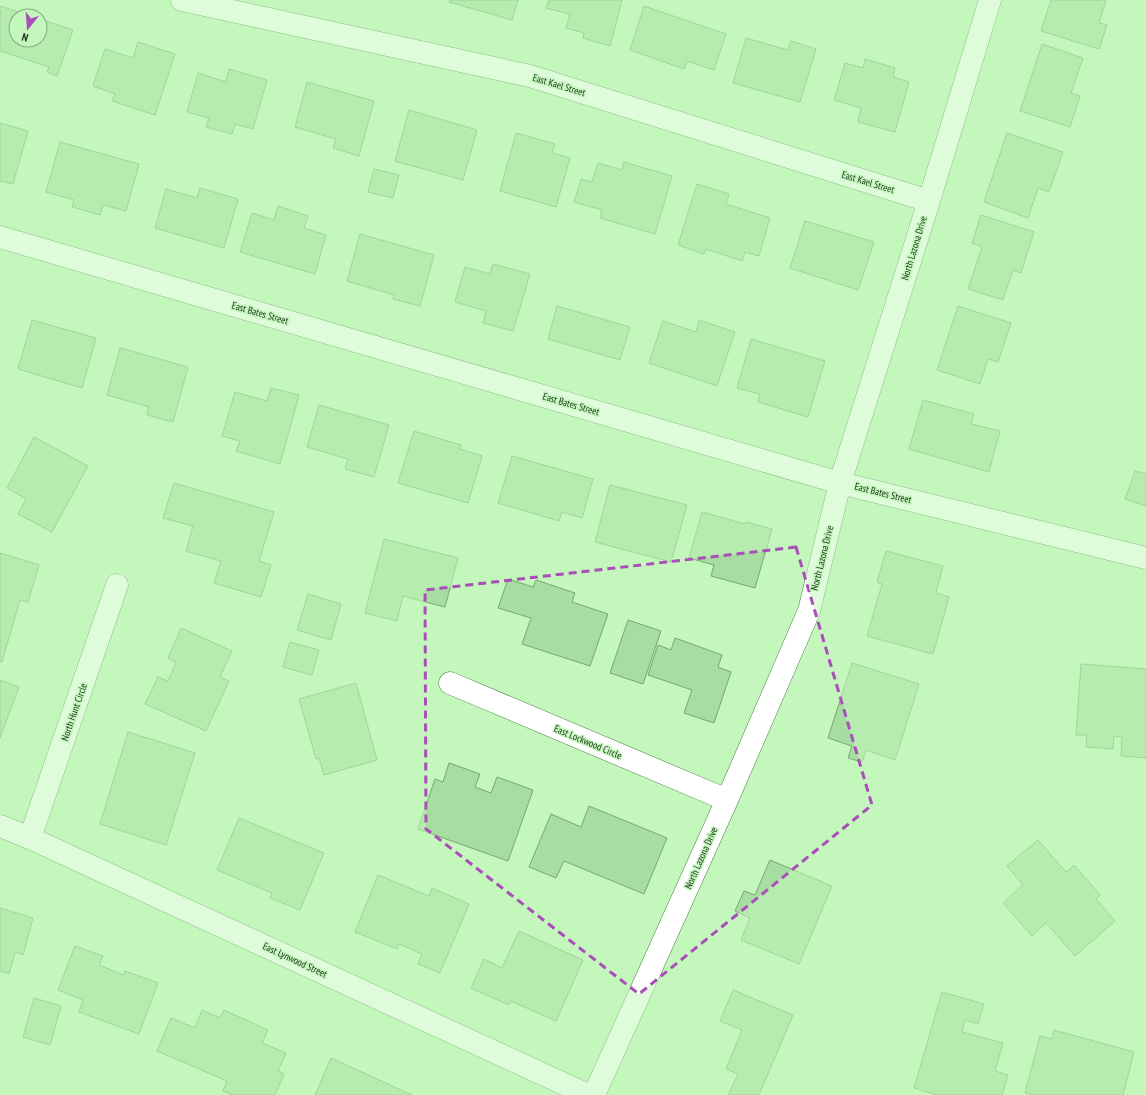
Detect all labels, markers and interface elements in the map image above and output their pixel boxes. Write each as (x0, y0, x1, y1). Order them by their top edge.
north arrow (8, 8, 48, 48)
text: N (20, 30, 30, 45)
street label: East Kael Street (531, 71, 587, 99)
street label: East Kael Street (840, 168, 896, 196)
street label: North Lazona Drive (898, 214, 930, 282)
street label: East Bates Street (230, 299, 290, 327)
street label: East Bates Street (541, 390, 601, 418)
street label: East Bates Street (853, 480, 913, 506)
street label: North Lazona Drive (808, 524, 836, 592)
street label: North Hunt Circle (58, 681, 90, 743)
street label: East Lockwood Circle (552, 722, 624, 762)
street label: North Lazona Drive (682, 825, 720, 891)
street label: East Lynwood Street (261, 939, 330, 981)

